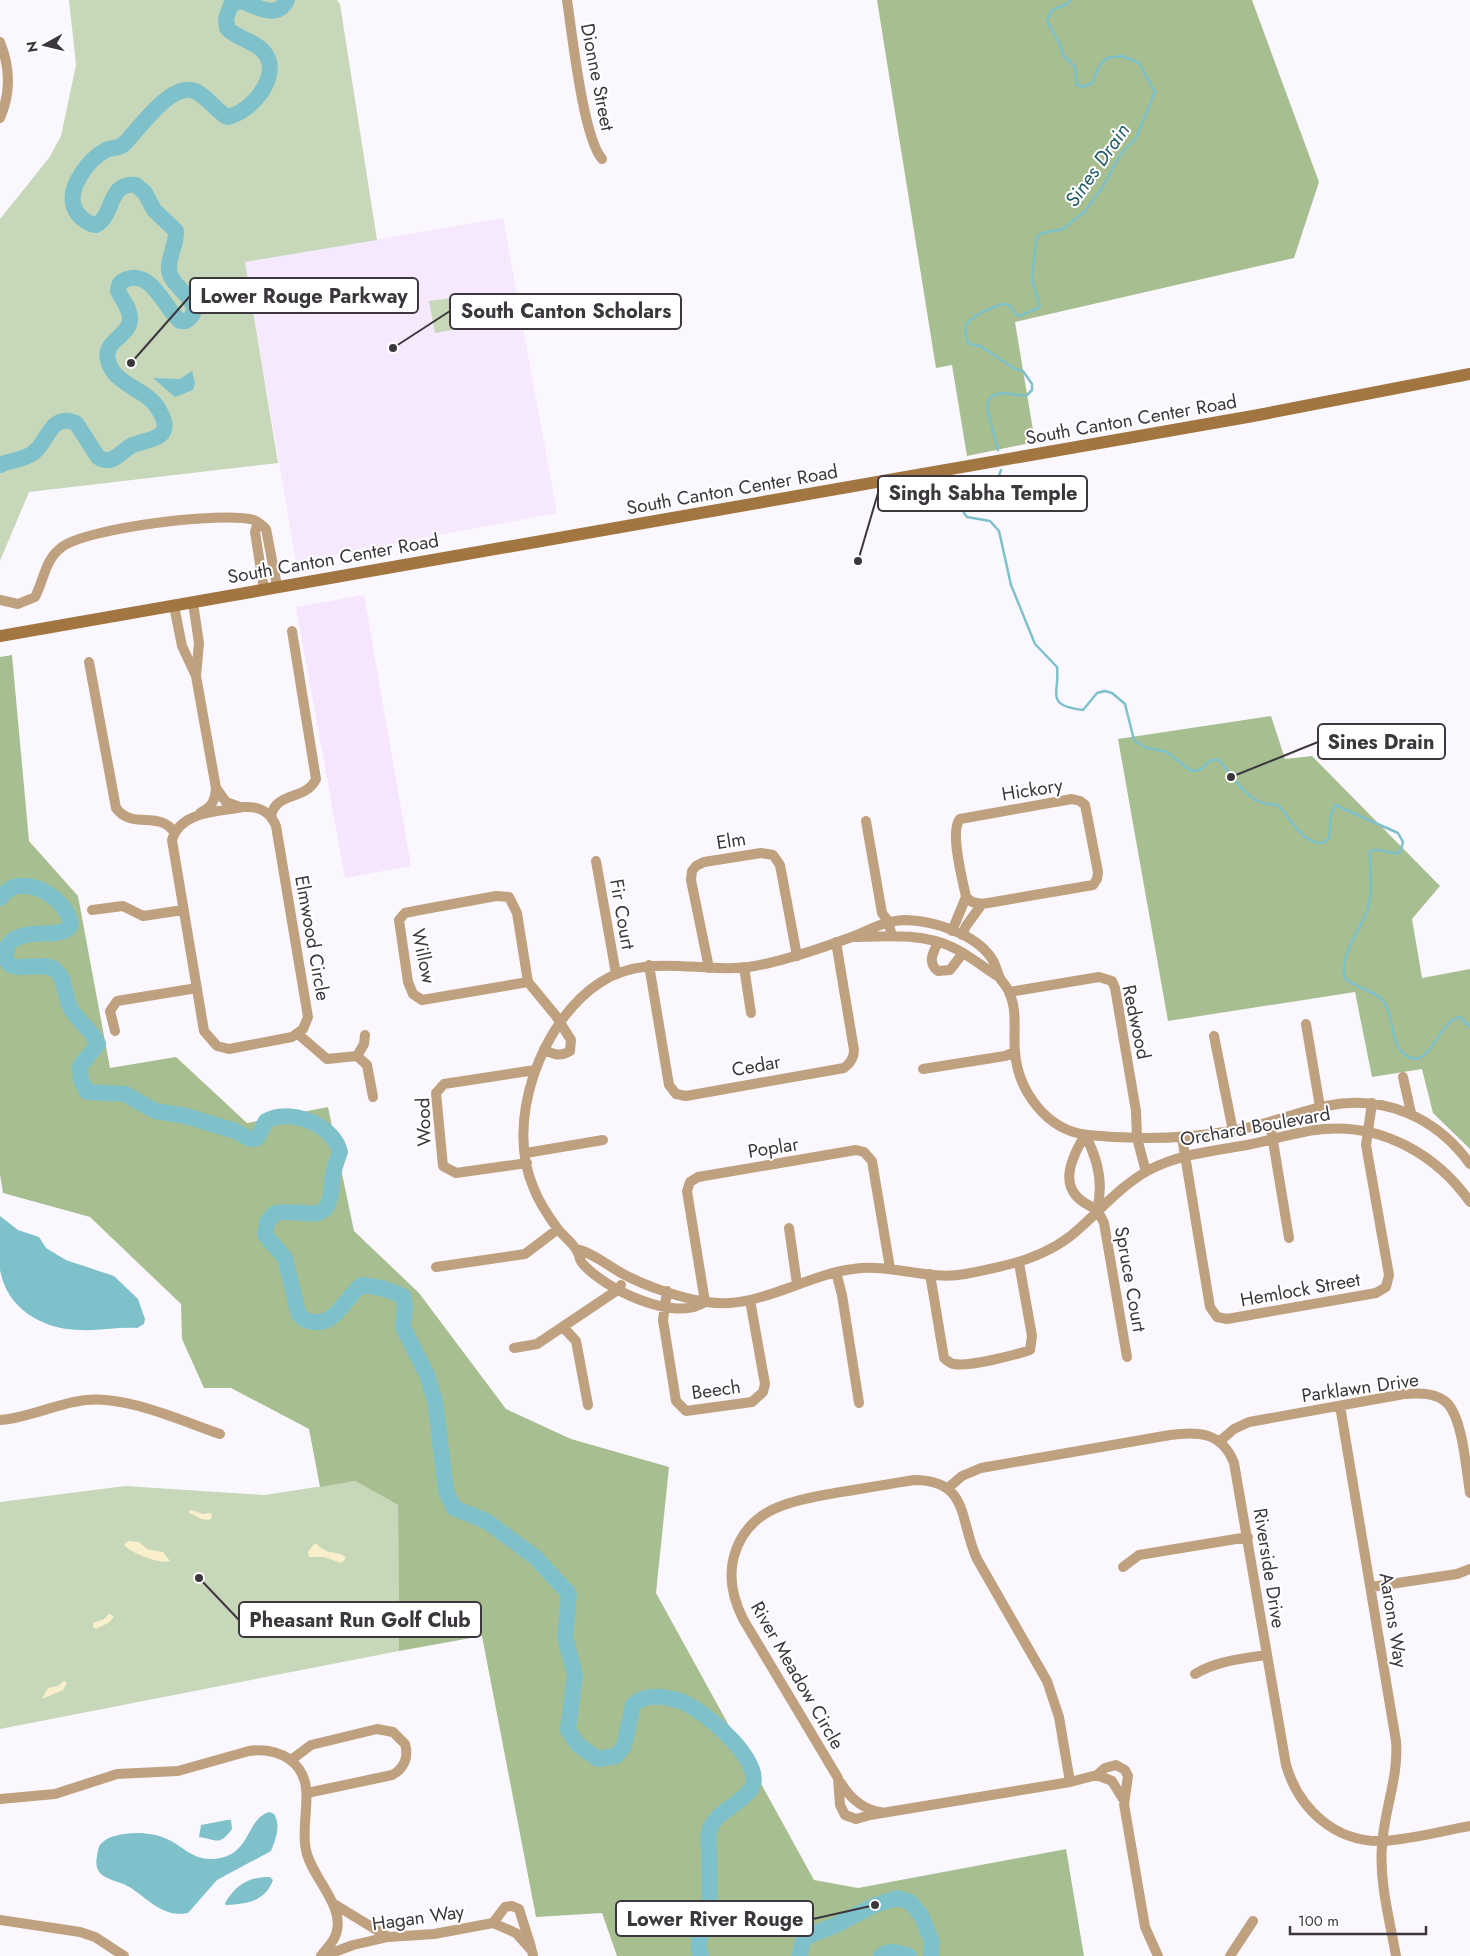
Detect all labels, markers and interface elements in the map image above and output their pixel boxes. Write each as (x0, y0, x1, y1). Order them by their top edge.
north arrow (20, 20, 70, 70)
street label: Dionne Street (574, 21, 621, 134)
text: N (21, 40, 43, 54)
water label: Sines Drain (1058, 118, 1137, 213)
callout: Lower Rouge Parkway (190, 278, 418, 313)
text: Lower Rouge Parkway (200, 282, 408, 311)
callout: South Canton Scholars (450, 294, 681, 329)
text: South Canton Scholars (461, 297, 671, 326)
street label: South Canton Center Road (1023, 388, 1239, 451)
street label: South Canton Center Road (624, 458, 840, 521)
callout: Singh Sabha Temple (878, 476, 1087, 511)
text: Singh Sabha Temple (888, 479, 1078, 508)
street label: South Canton Center Road (225, 527, 441, 590)
callout: Sines Drain (1318, 724, 1445, 759)
text: Sines Drain (1328, 728, 1434, 757)
street label: Hickory (1000, 771, 1065, 808)
street label: Elm (714, 825, 748, 856)
street label: Elmwood Circle (288, 873, 337, 1003)
street label: Fir Court (603, 877, 642, 952)
street label: Willow (405, 926, 443, 986)
street label: Redwood (1115, 982, 1158, 1062)
street label: Cedar (729, 1048, 783, 1083)
street label: Wood (409, 1097, 438, 1147)
street label: Orchard Boulevard (1178, 1100, 1332, 1153)
street label: Poplar (746, 1130, 801, 1165)
street label: Spruce Court (1108, 1224, 1153, 1334)
street label: Hemlock Street (1238, 1266, 1363, 1313)
street label: Parklawn Drive (1300, 1366, 1421, 1409)
street label: Beech (690, 1373, 742, 1406)
street label: Riverside Drive (1247, 1506, 1292, 1630)
street label: Aarons Way (1373, 1571, 1414, 1670)
street label: River Meadow Circle (744, 1596, 851, 1754)
callout: Pheasant Run Golf Club (239, 1602, 481, 1637)
text: Pheasant Run Golf Club (249, 1606, 471, 1635)
street label: Hagan Way (370, 1898, 466, 1937)
callout: Lower River Rouge (616, 1901, 813, 1936)
scale bar (1290, 1904, 1426, 1936)
text: Lower River Rouge (627, 1905, 803, 1934)
text: 100 m (1298, 1910, 1339, 1932)

